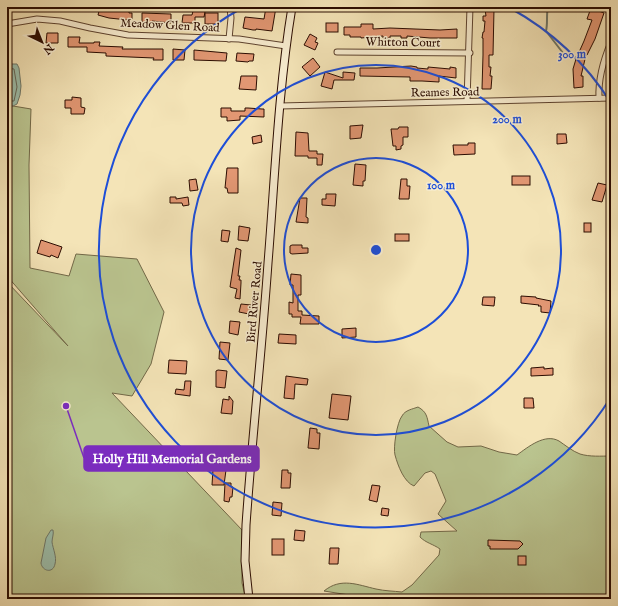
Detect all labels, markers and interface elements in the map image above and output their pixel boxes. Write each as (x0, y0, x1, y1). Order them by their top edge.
street label: Meadow Glen Road (120, 15, 221, 36)
north arrow (22, 22, 62, 62)
street label: Whitton Court (365, 34, 441, 51)
text: N (40, 40, 57, 57)
text: 300 m (558, 47, 587, 62)
street label: Reames Road (411, 84, 480, 101)
text: 200 m (492, 112, 522, 127)
text: 100 m (427, 178, 456, 193)
centre of rings (369, 243, 383, 257)
street label: Bird River Road (243, 260, 266, 343)
callout: Holly Hill Memorial Gardens (84, 446, 259, 471)
text: Holly Hill Memorial Gardens (92, 451, 252, 468)

